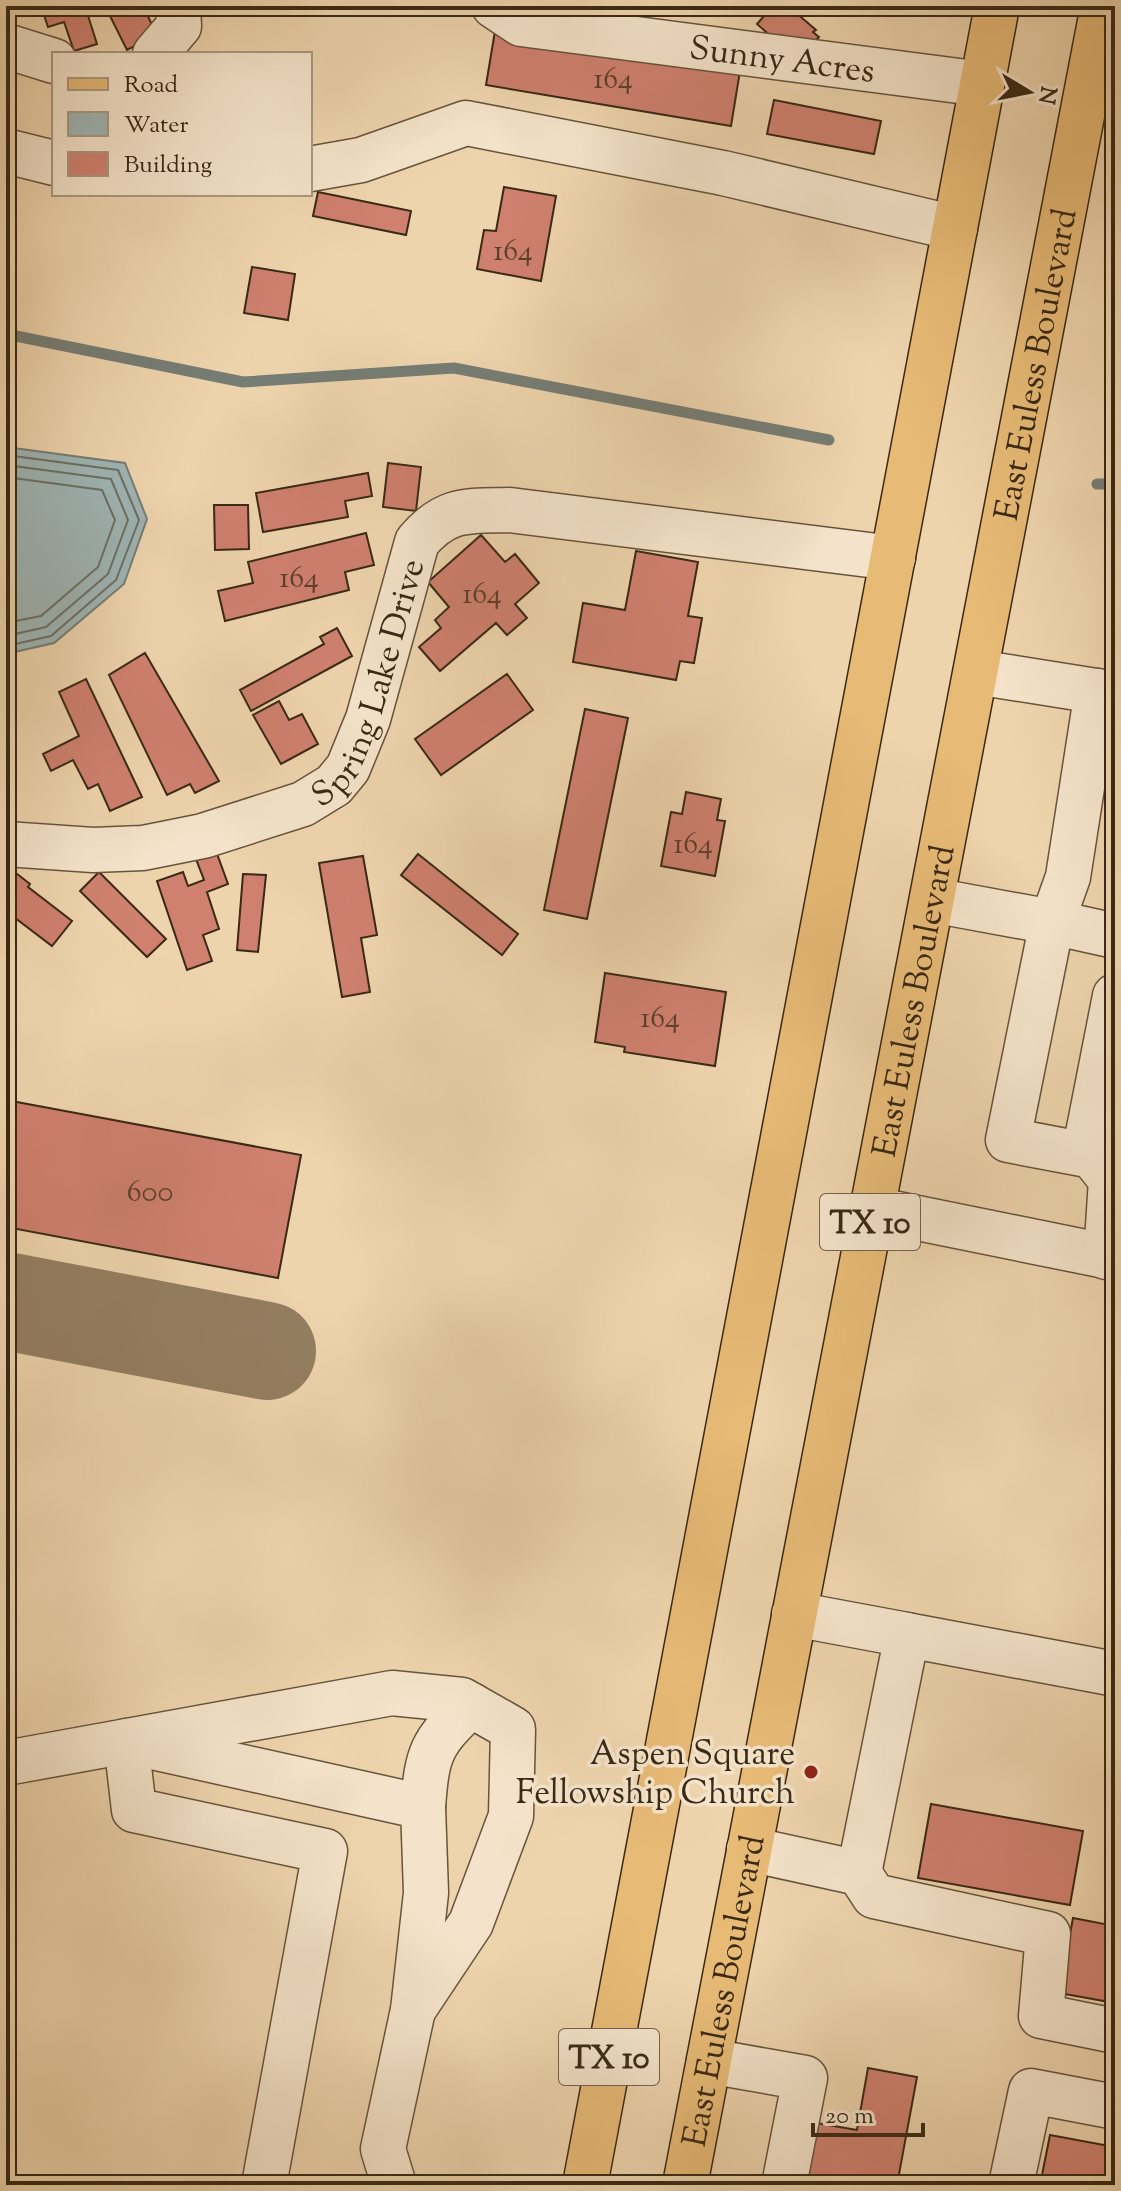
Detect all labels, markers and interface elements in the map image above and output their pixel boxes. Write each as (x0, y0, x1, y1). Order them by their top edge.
street label: Sunny Acres (686, 25, 878, 98)
legend (52, 52, 312, 196)
north arrow (989, 52, 1069, 132)
house number: 164 (593, 59, 633, 102)
text: Road (124, 69, 178, 103)
text: N (1028, 84, 1063, 107)
text: Water (124, 109, 188, 143)
text: Building (124, 149, 213, 183)
street label: East Euless Boulevard (984, 205, 1092, 525)
house number: 164 (493, 231, 533, 274)
street label: Spring Lake Drive (303, 554, 439, 821)
house number: 164 (279, 558, 319, 601)
house number: 164 (462, 574, 502, 617)
house number: 164 (673, 824, 713, 867)
street label: East Euless Boulevard (862, 841, 970, 1161)
house number: 164 (640, 998, 680, 1041)
house number: 600 (127, 1172, 173, 1215)
road number: TX 10 (820, 1194, 920, 1250)
place label: Aspen Square Fellowship Church (516, 1731, 795, 1819)
marker: Aspen Square Fellowship Church (802, 1763, 820, 1781)
street label: East Euless Boulevard (672, 1831, 780, 2151)
road number: TX 10 (559, 2029, 659, 2085)
scale bar (813, 2087, 923, 2137)
text: 20 m (825, 2100, 874, 2134)

